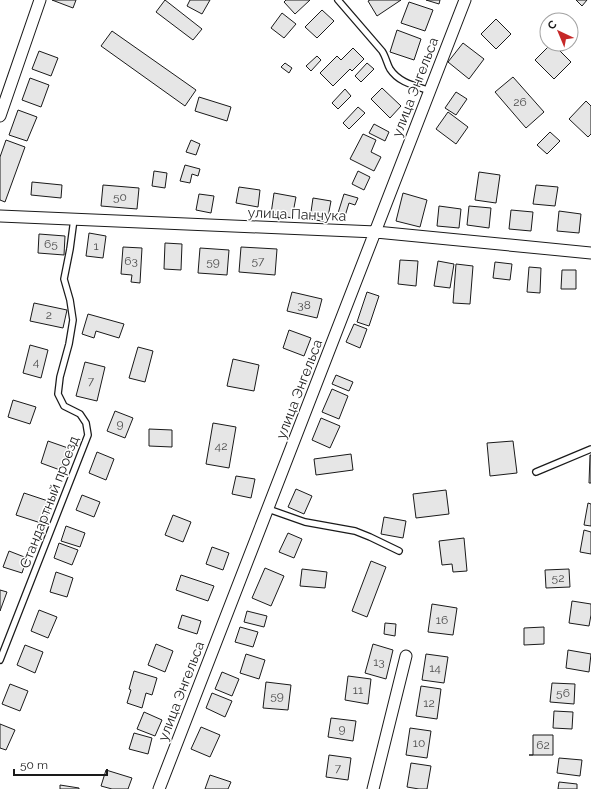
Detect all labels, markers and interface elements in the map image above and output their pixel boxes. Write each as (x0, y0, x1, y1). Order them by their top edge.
north arrow (539, 12, 579, 52)
text: С (545, 18, 560, 32)
street label: улица Энгельса (389, 35, 441, 139)
house number: 26 (513, 95, 527, 109)
house number: 50 (113, 190, 127, 204)
street label: улица Панчука (247, 204, 347, 224)
house number: 65 (44, 237, 58, 251)
house number: 1 (93, 239, 99, 253)
house number: 63 (124, 254, 138, 268)
house number: 57 (252, 254, 265, 268)
house number: 59 (206, 255, 220, 269)
house number: 38 (297, 298, 311, 312)
house number: 2 (46, 308, 52, 322)
street label: улица Энгельса (273, 337, 325, 441)
house number: 4 (33, 355, 40, 369)
house number: 7 (88, 374, 95, 388)
house number: 9 (116, 417, 124, 431)
street label: Стандартный проезд (16, 434, 82, 570)
house number: 42 (215, 439, 227, 453)
house number: 52 (552, 571, 564, 585)
house number: 16 (436, 613, 448, 627)
street label: улица Энгельса (155, 639, 207, 743)
house number: 13 (373, 655, 385, 669)
house number: 14 (429, 661, 441, 675)
house number: 11 (353, 683, 363, 697)
house number: 56 (556, 686, 570, 700)
house number: 59 (270, 689, 284, 703)
house number: 12 (423, 696, 435, 710)
house number: 9 (338, 722, 346, 736)
house number: 10 (413, 736, 425, 750)
house number: 62 (536, 738, 550, 752)
scale bar (14, 751, 107, 777)
text: 50 m (20, 758, 48, 772)
house number: 7 (335, 761, 342, 775)

